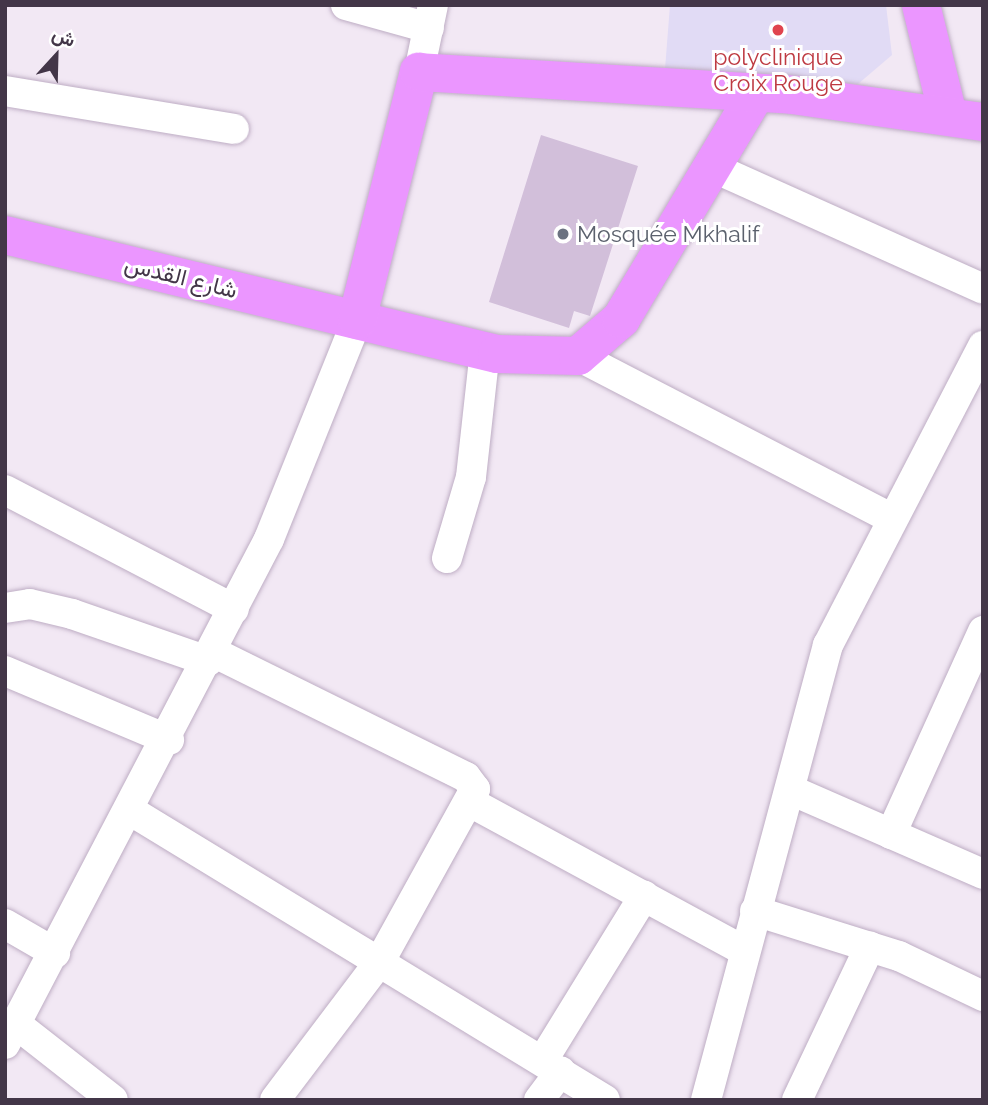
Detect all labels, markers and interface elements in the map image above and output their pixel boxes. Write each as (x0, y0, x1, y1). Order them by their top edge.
marker: polyclinique Croix Rouge (768, 20, 788, 40)
north arrow (21, 21, 91, 91)
text: ش (49, 22, 79, 51)
place label: polyclinique Croix Rouge (713, 43, 843, 97)
place label: Mosquée Mkhalif (577, 220, 760, 248)
marker: Mosquée Mkhalif (555, 226, 571, 242)
street label: شارع القدس (122, 250, 240, 304)

